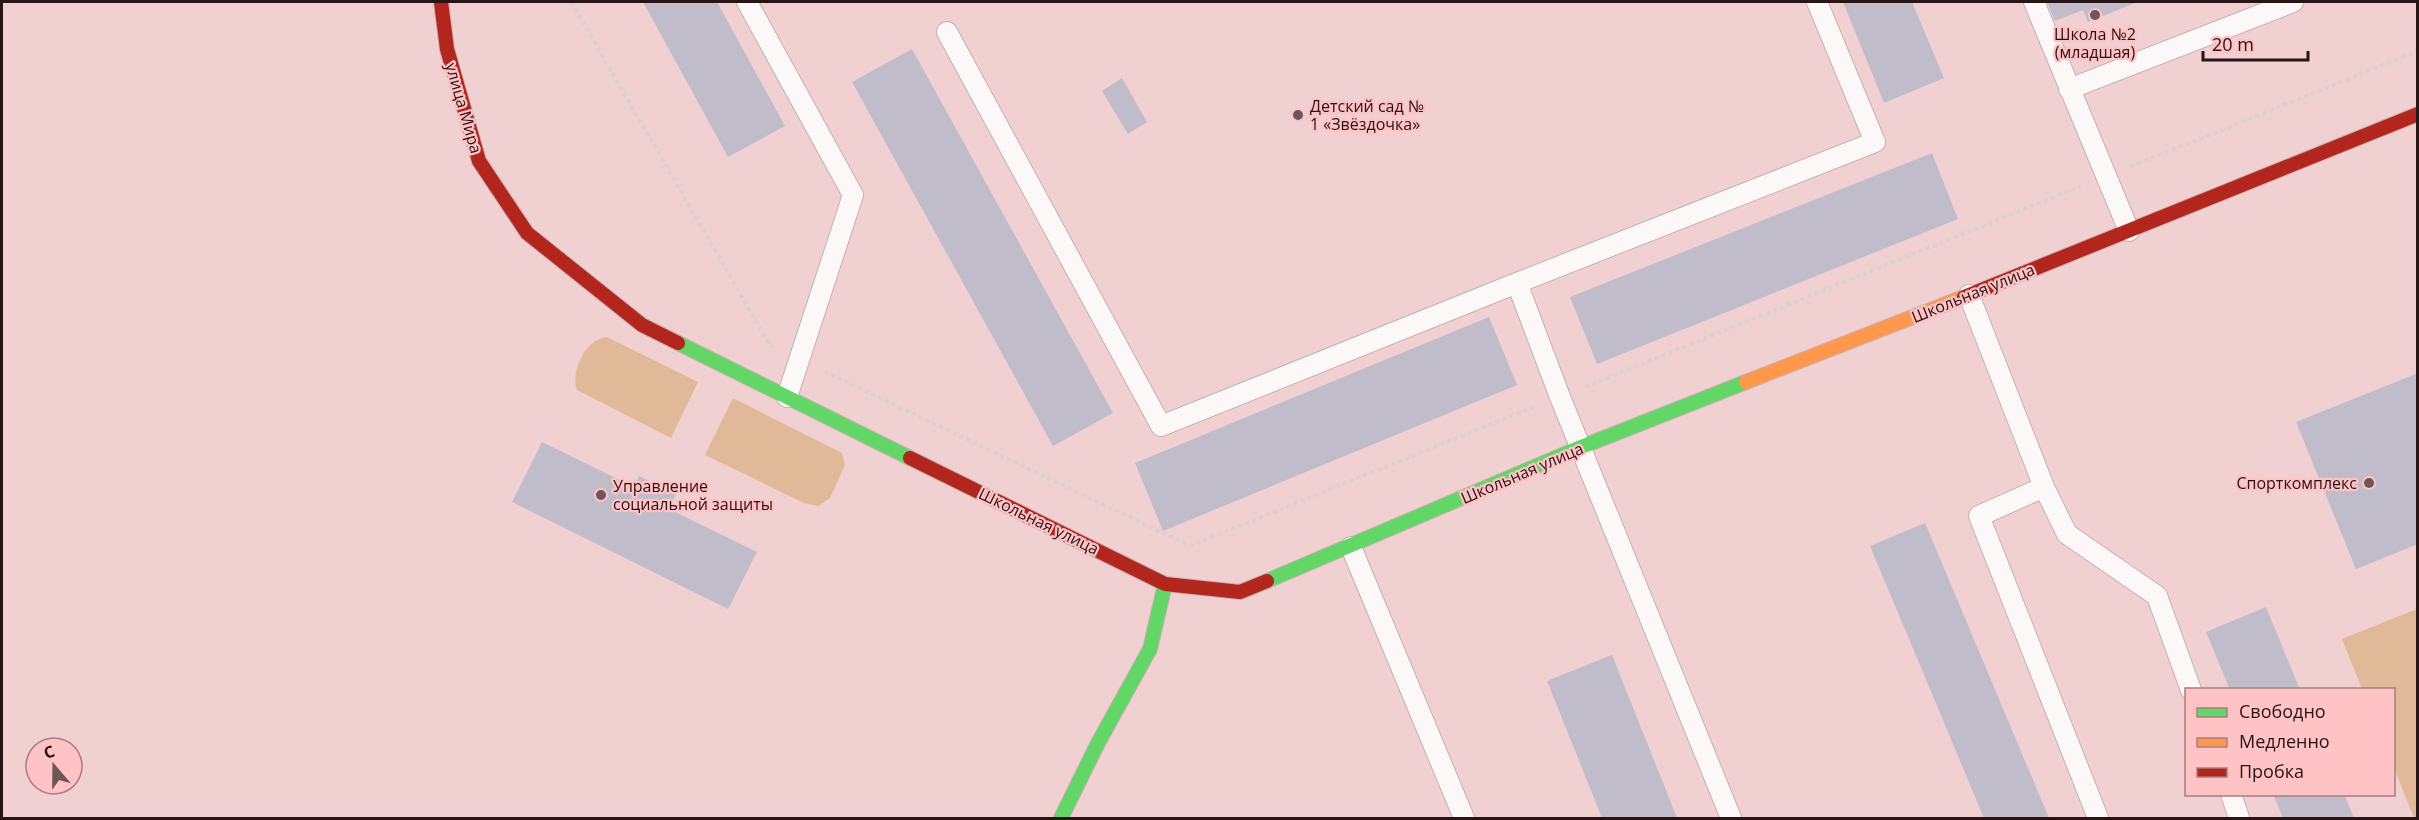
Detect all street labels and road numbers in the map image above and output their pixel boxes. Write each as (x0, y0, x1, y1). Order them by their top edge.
street label: улица Мира (441, 60, 487, 156)
street label: Школьная улица (1908, 258, 2038, 328)
street label: Школьная улица (1457, 437, 1587, 509)
street label: Школьная улица (975, 482, 1103, 560)

